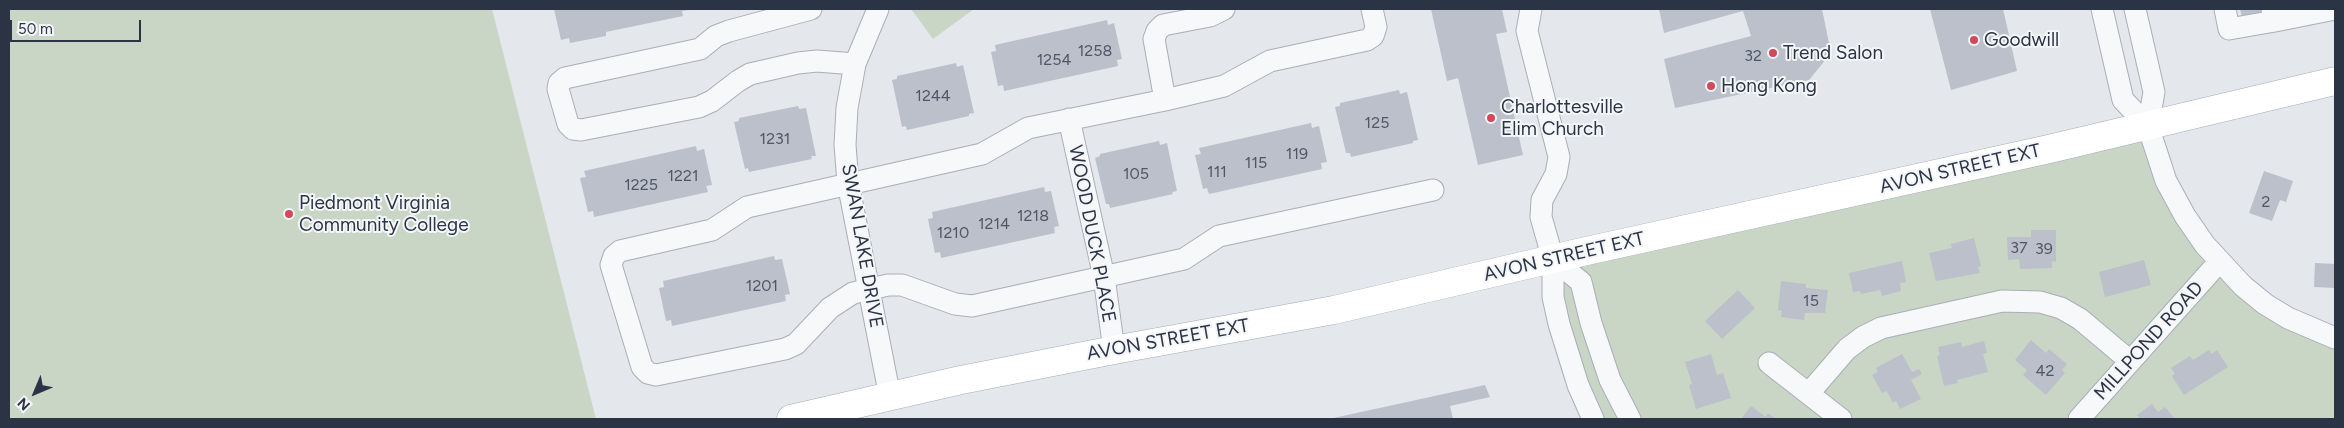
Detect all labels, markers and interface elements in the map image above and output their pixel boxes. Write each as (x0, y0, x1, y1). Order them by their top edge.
scale bar (12, 10, 144, 42)
text: 50 m (18, 20, 53, 38)
place label: Goodwill (1984, 29, 2059, 51)
marker: Goodwill (1968, 34, 1980, 46)
house number: 1258 (1078, 41, 1112, 61)
place label: Trend Salon (1783, 42, 1883, 64)
house number: 32 (1744, 46, 1762, 66)
marker: Trend Salon (1767, 47, 1779, 59)
house number: 1254 (1037, 50, 1071, 70)
place label: Hong Kong (1721, 75, 1817, 97)
marker: Hong Kong (1705, 80, 1717, 92)
house number: 1244 (915, 86, 951, 106)
place label: Charlottesville Elim Church (1501, 96, 1623, 140)
marker: Charlottesville Elim Church (1485, 112, 1497, 124)
house number: 125 (1365, 113, 1389, 133)
house number: 1231 (760, 129, 790, 149)
street label: AVON STREET EXT (1877, 139, 2043, 199)
street label: WOOD DUCK PLACE (1064, 143, 1120, 325)
house number: 119 (1286, 144, 1308, 164)
house number: 115 (1245, 153, 1267, 173)
street label: SWAN LAKE DRIVE (836, 162, 888, 330)
house number: 111 (1207, 162, 1227, 182)
house number: 105 (1123, 164, 1149, 184)
house number: 1221 (667, 166, 699, 186)
house number: 1225 (624, 175, 658, 195)
place label: Piedmont Virginia Community College (299, 192, 469, 236)
house number: 2 (2262, 192, 2270, 212)
house number: 1218 (1017, 206, 1049, 226)
marker: Piedmont Virginia Community College (283, 208, 295, 220)
house number: 1214 (978, 214, 1010, 234)
house number: 1210 (937, 223, 969, 243)
street label: AVON STREET EXT (1481, 227, 1647, 287)
house number: 37 (2010, 238, 2028, 258)
house number: 39 (2035, 239, 2053, 259)
house number: 1201 (746, 276, 778, 296)
street label: MILLPOND ROAD (2090, 277, 2208, 405)
house number: 15 (1803, 291, 1819, 311)
street label: AVON STREET EXT (1085, 314, 1251, 366)
house number: 42 (2036, 361, 2054, 381)
north arrow (10, 368, 60, 418)
text: N (14, 394, 34, 414)

